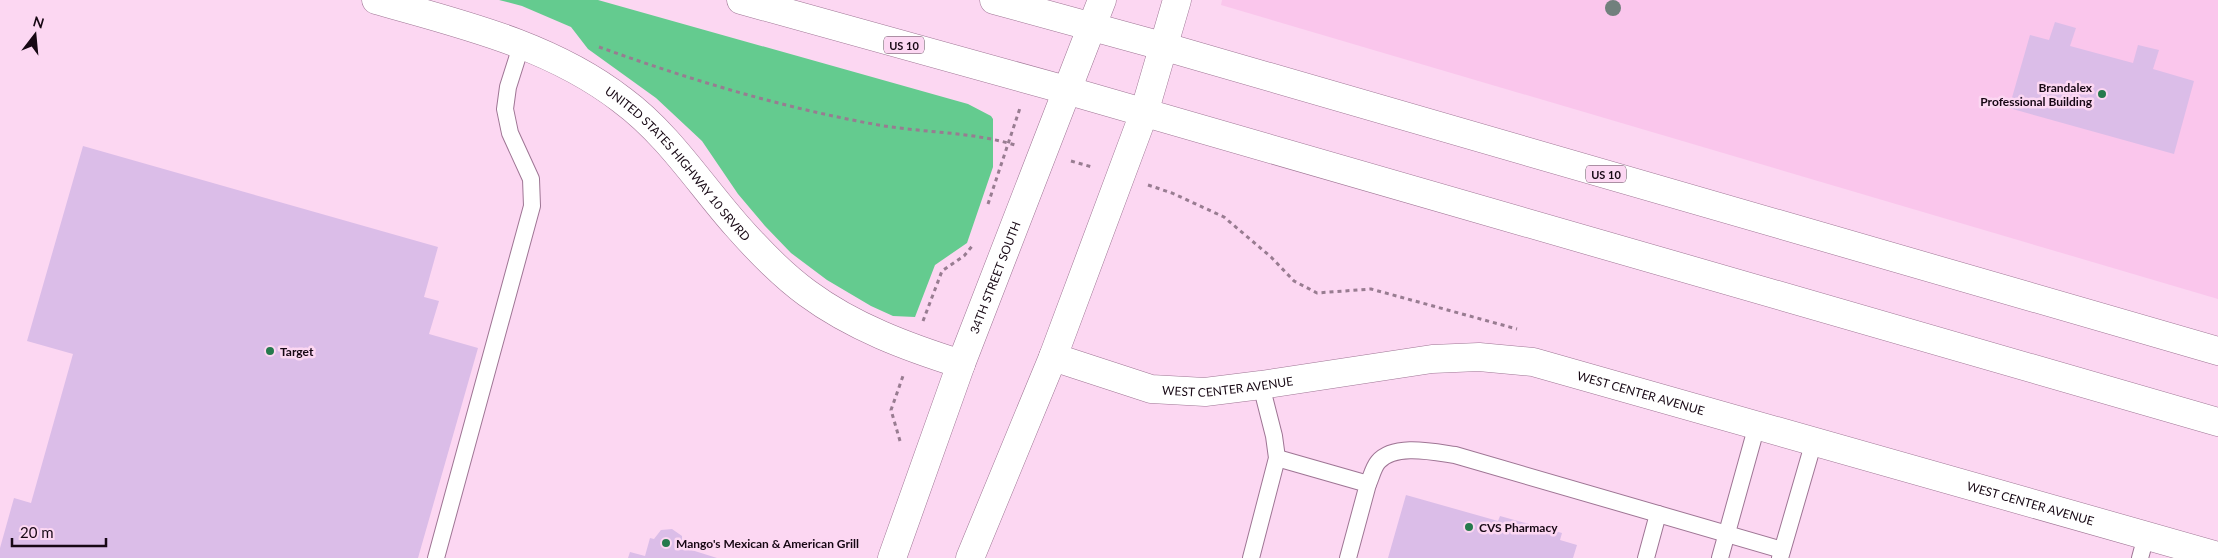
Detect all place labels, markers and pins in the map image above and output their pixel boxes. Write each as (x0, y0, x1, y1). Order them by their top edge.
place label: Brandalex Professional Building (1980, 80, 2093, 109)
marker: Brandalex Professional Building (2096, 88, 2108, 100)
place label: Target (280, 344, 314, 359)
marker: Target (264, 345, 276, 357)
place label: CVS Pharmacy (1479, 520, 1558, 535)
marker: CVS Pharmacy (1463, 521, 1475, 533)
place label: Mango's Mexican & American Grill (676, 536, 859, 551)
marker: Mango's Mexican & American Grill (660, 537, 672, 549)

